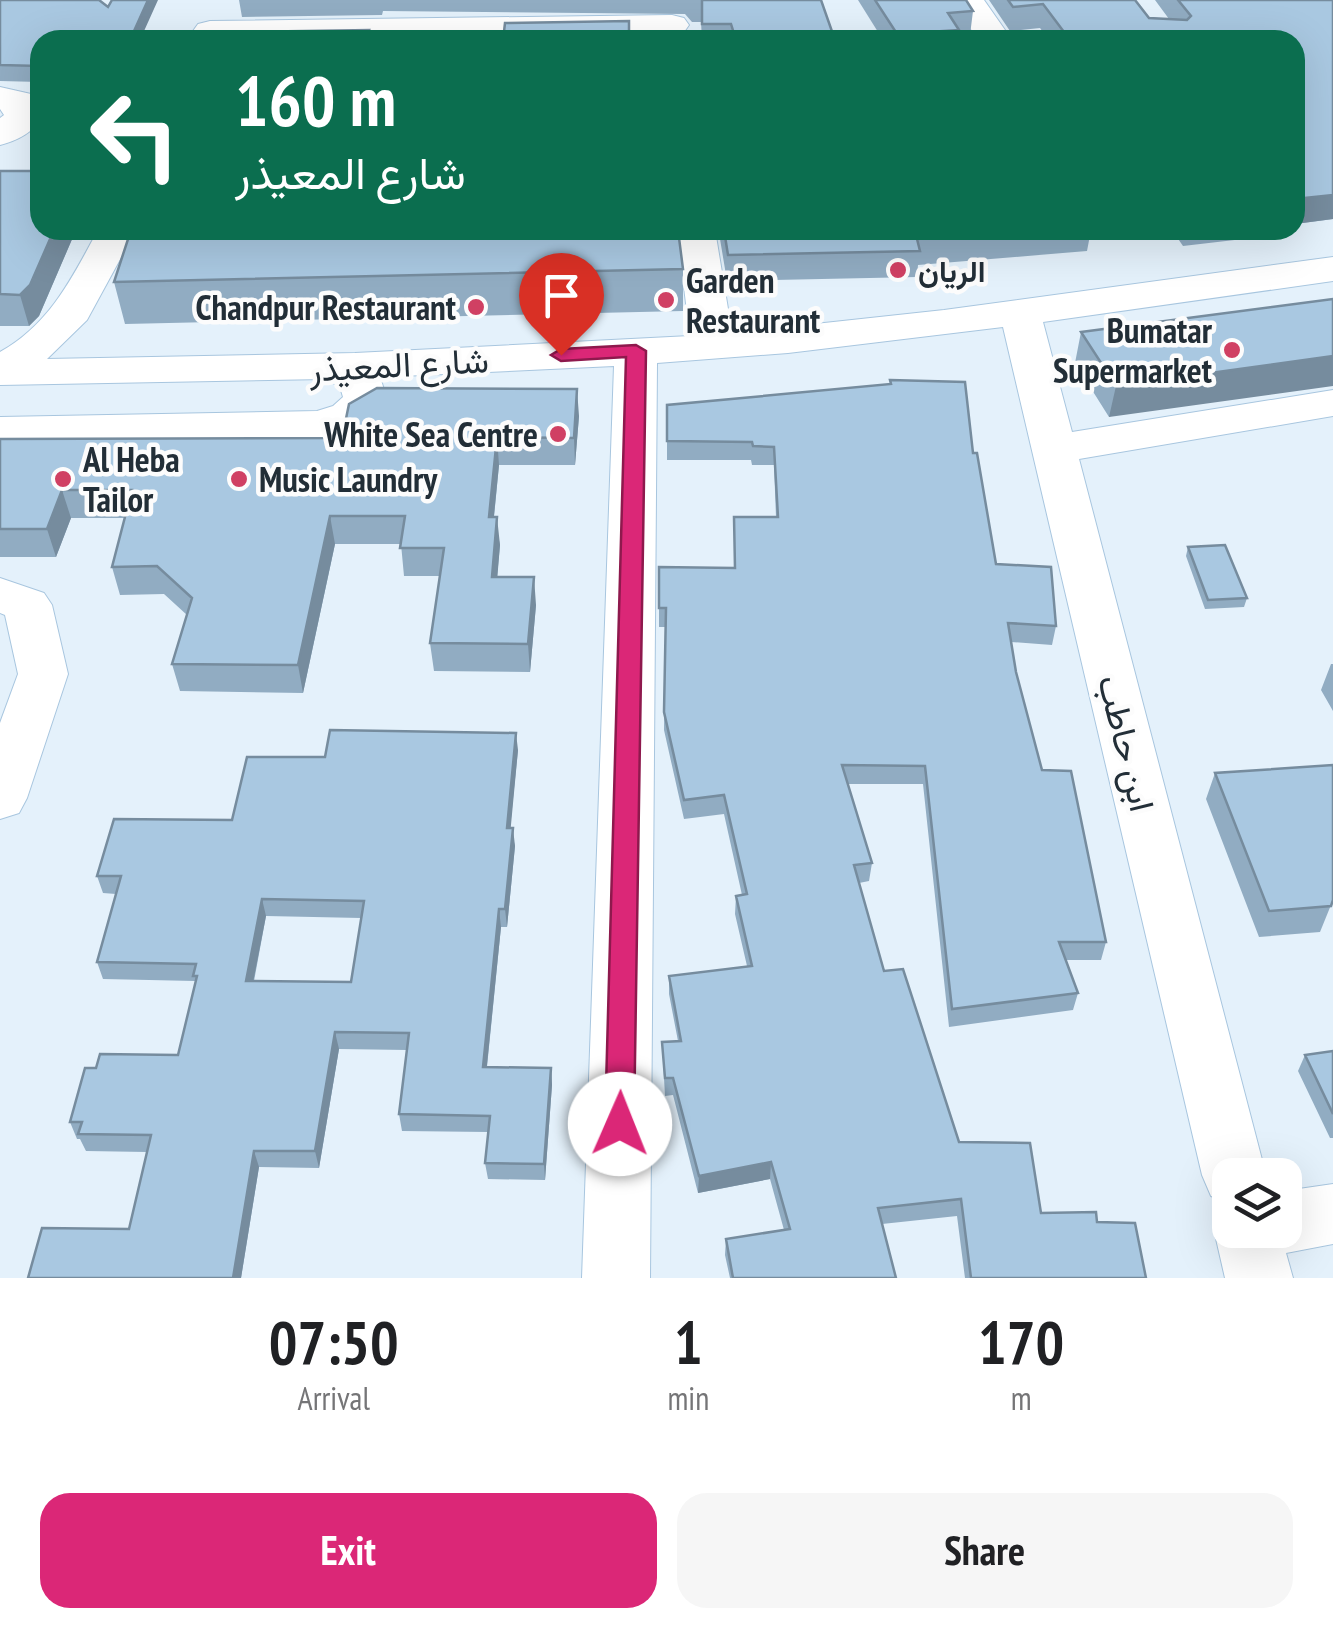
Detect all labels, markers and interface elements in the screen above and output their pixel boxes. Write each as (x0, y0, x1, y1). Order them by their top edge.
text: 160 m (235, 55, 396, 145)
icon: left (70, 70, 200, 200)
text: شارع المعيذر (235, 143, 466, 201)
place label: الريان (918, 251, 985, 290)
pin (519, 253, 604, 356)
place label: Garden Restaurant (686, 257, 820, 343)
marker: الريان (887, 259, 909, 281)
icon: arrive (534, 268, 589, 323)
place label: Chandpur Restaurant (196, 284, 456, 330)
marker: Garden Restaurant (655, 289, 677, 311)
marker: Chandpur Restaurant (465, 296, 487, 318)
place label: Bumatar Supermarket (1053, 307, 1213, 393)
street label: شارع المعيذر (307, 336, 490, 394)
marker: Bumatar Supermarket (1221, 339, 1243, 361)
place label: White Sea Centre (323, 411, 538, 457)
marker: White Sea Centre (547, 423, 569, 445)
place label: Al Heba Tailor (82, 436, 180, 522)
place label: Music Laundry (259, 456, 438, 502)
marker: Al Heba Tailor (52, 468, 74, 490)
marker: Music Laundry (228, 468, 250, 490)
street label: ابن حاطب (1088, 670, 1166, 816)
position arrow (568, 1072, 672, 1176)
map controls (1212, 1158, 1302, 1248)
button: layers (1212, 1158, 1302, 1248)
text: 07:50 (269, 1303, 399, 1381)
text: 1 (674, 1303, 703, 1381)
text: 170 (978, 1303, 1064, 1381)
text: Arrival (298, 1377, 370, 1419)
text: min (667, 1377, 709, 1419)
text: m (1011, 1377, 1032, 1419)
button: Exit (40, 1493, 657, 1608)
button: Share (677, 1493, 1293, 1608)

